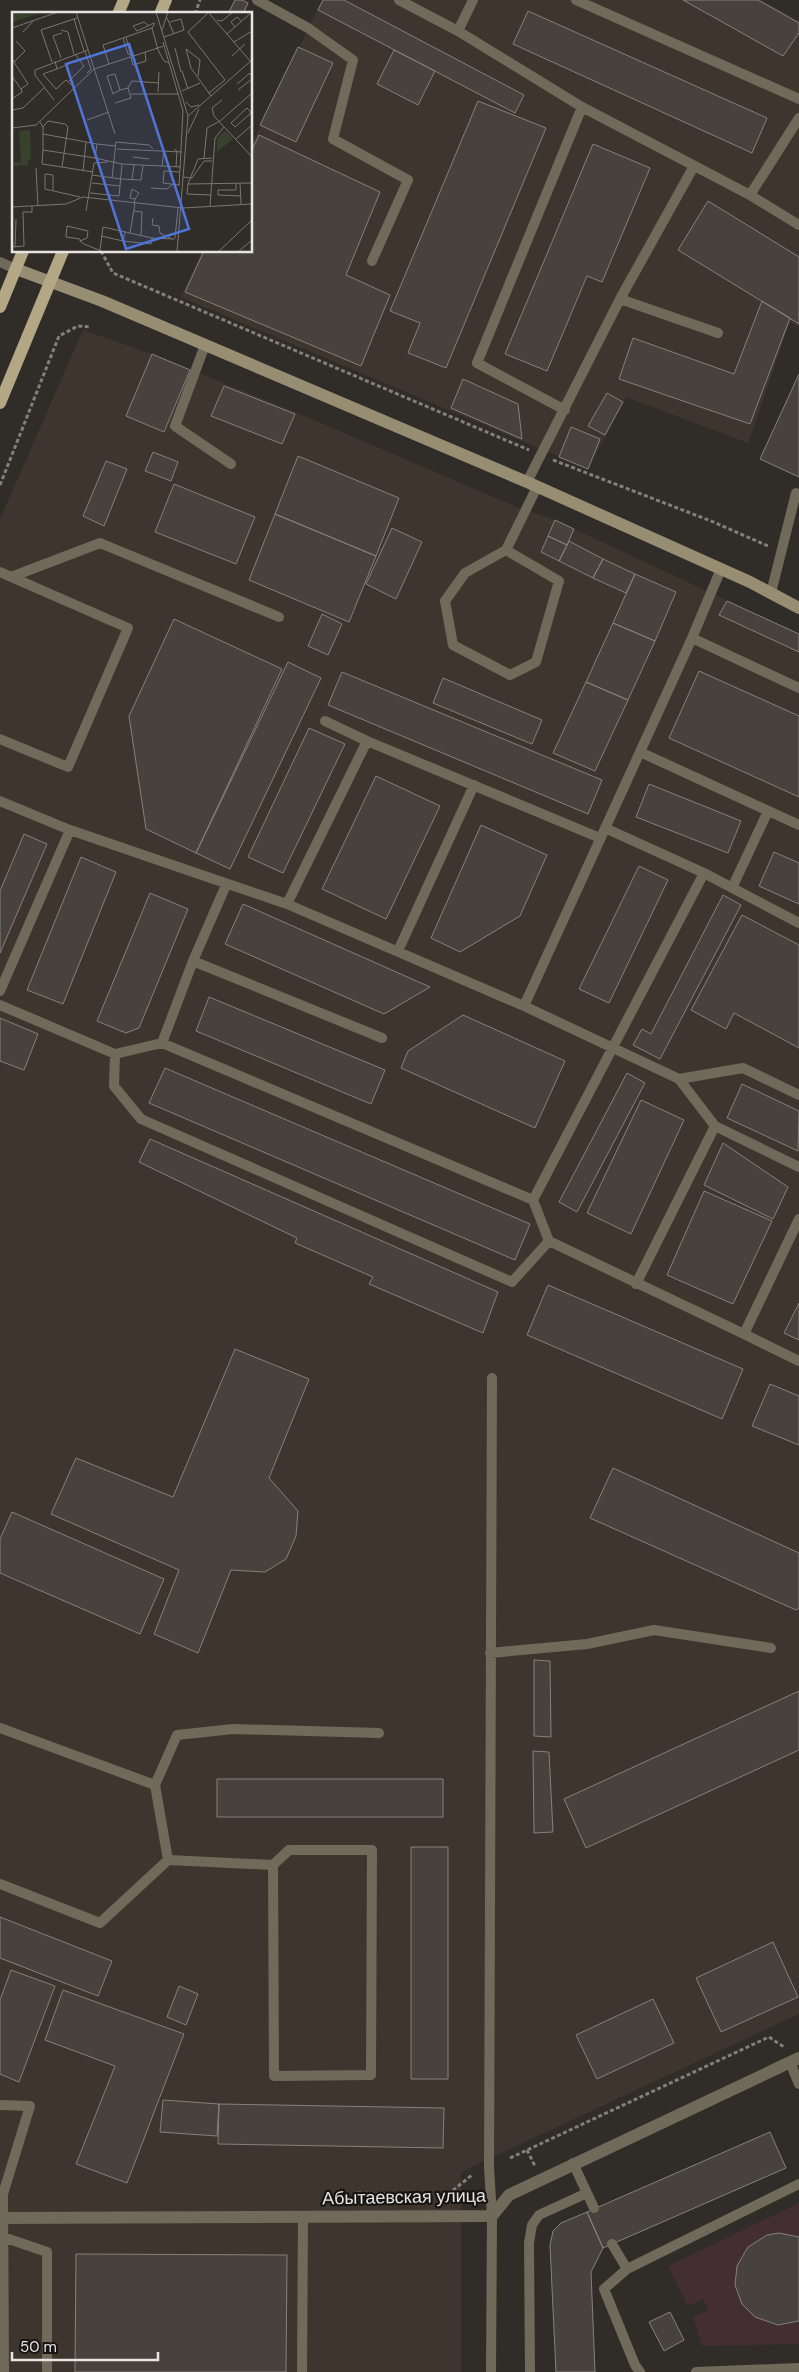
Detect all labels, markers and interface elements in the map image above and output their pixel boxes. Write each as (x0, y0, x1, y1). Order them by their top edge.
inset map (12, 12, 252, 252)
street label: Абытаевская улица (322, 2184, 487, 2210)
scale bar (12, 2330, 159, 2362)
text: 50 m (20, 2337, 57, 2357)

